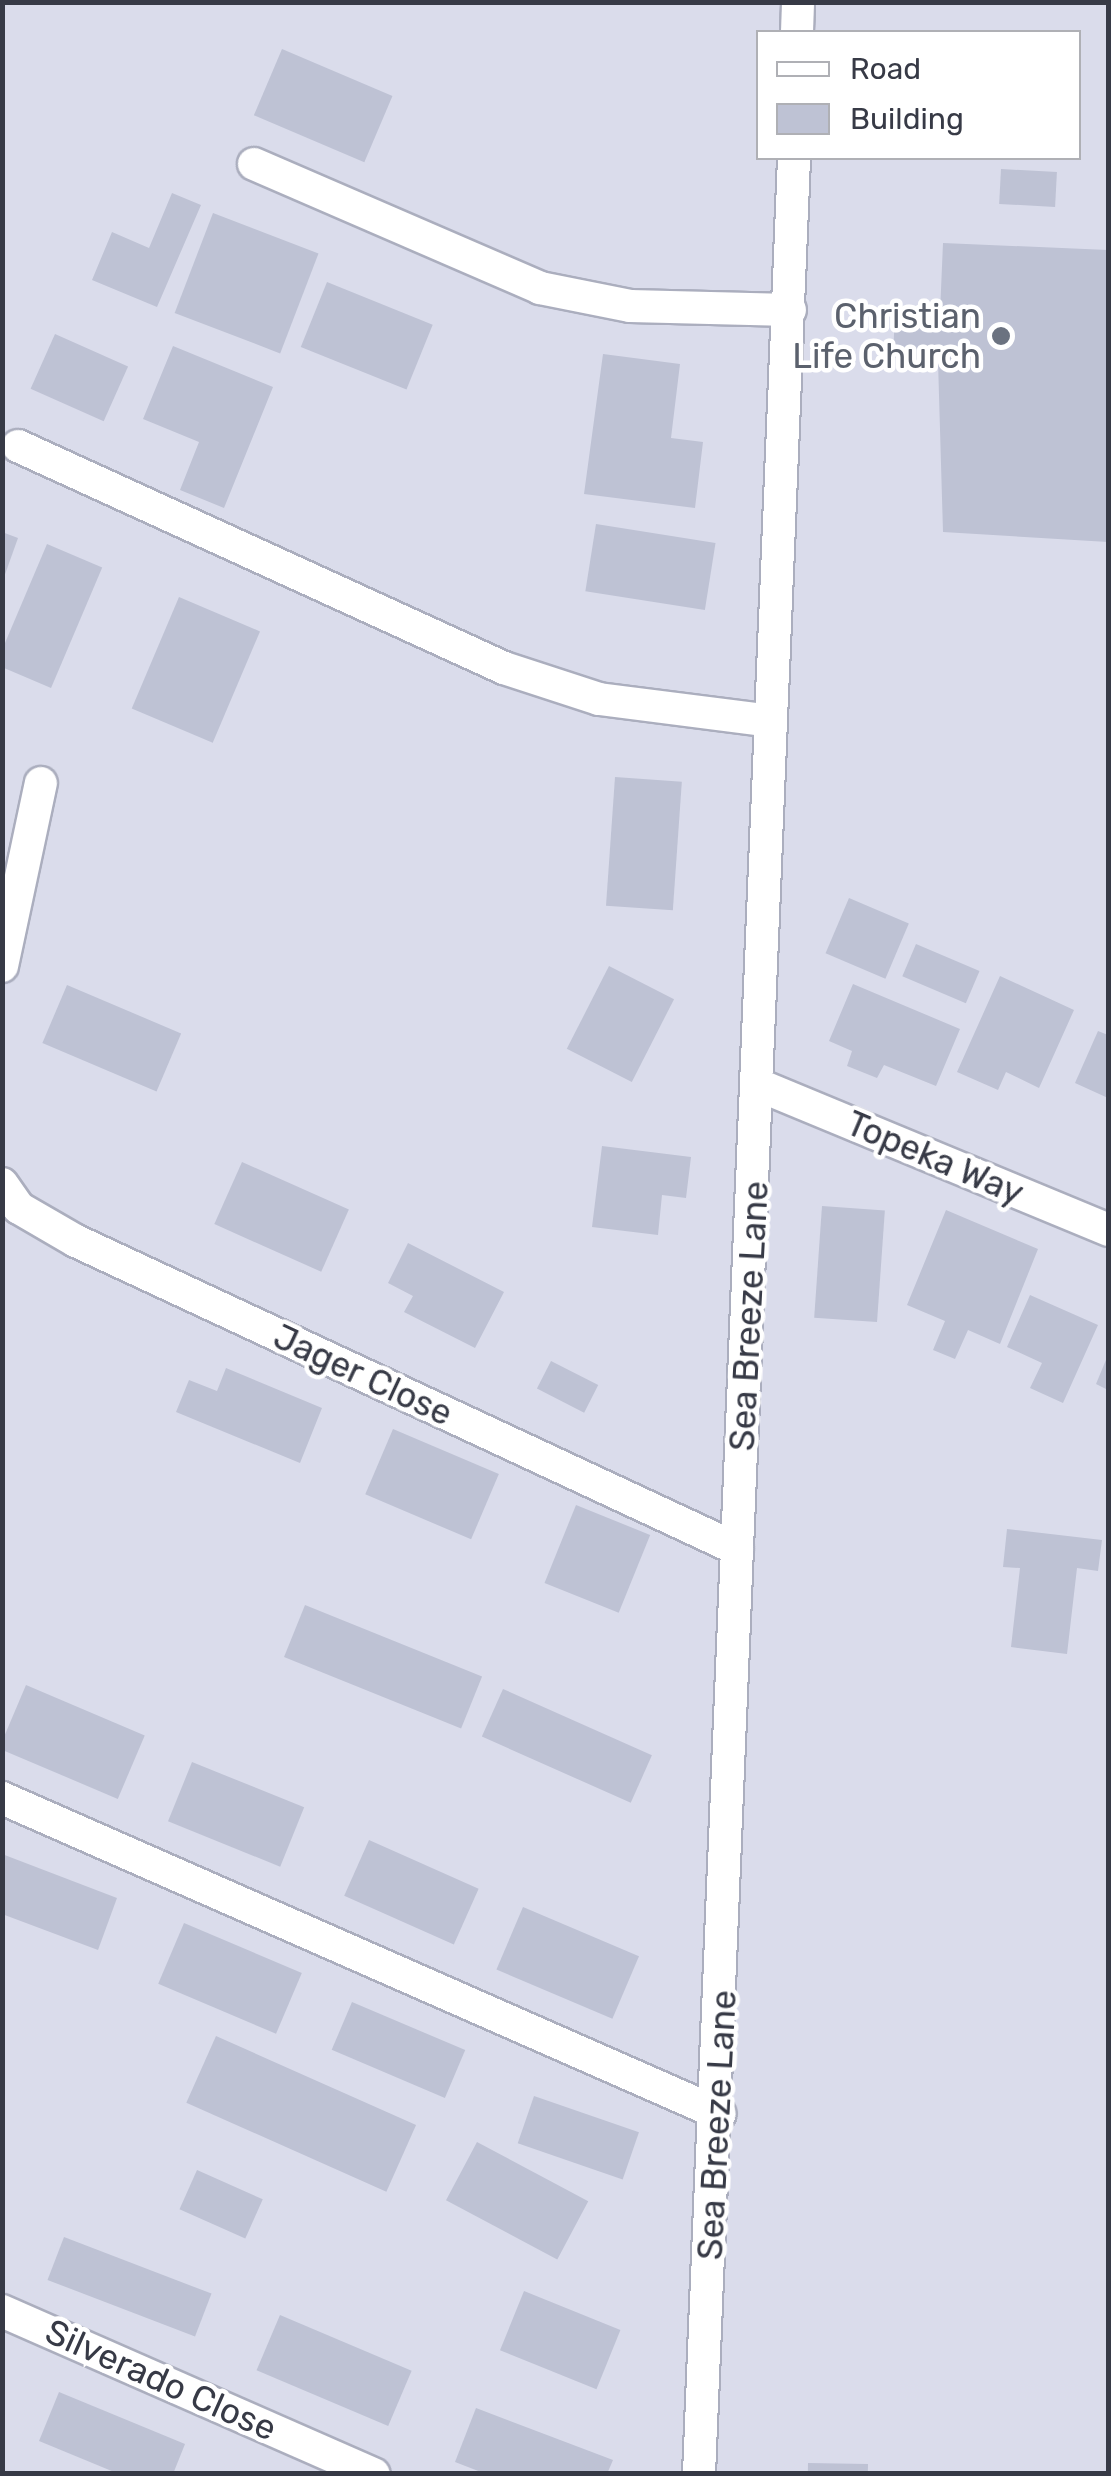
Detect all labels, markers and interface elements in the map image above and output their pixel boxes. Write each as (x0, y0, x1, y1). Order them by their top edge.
legend (756, 30, 1081, 160)
text: Road (850, 51, 921, 87)
text: Building (850, 101, 964, 137)
place label: Christian Life Church (792, 295, 981, 377)
marker: Christian Life Church (990, 325, 1012, 347)
street label: Topeka Way (840, 1102, 1030, 1214)
street label: Sea Breeze Lane (721, 1180, 777, 1452)
street label: Jager Close (267, 1315, 459, 1435)
street label: Sea Breeze Lane (689, 1989, 745, 2261)
street label: Silverado Close (39, 2310, 283, 2450)

